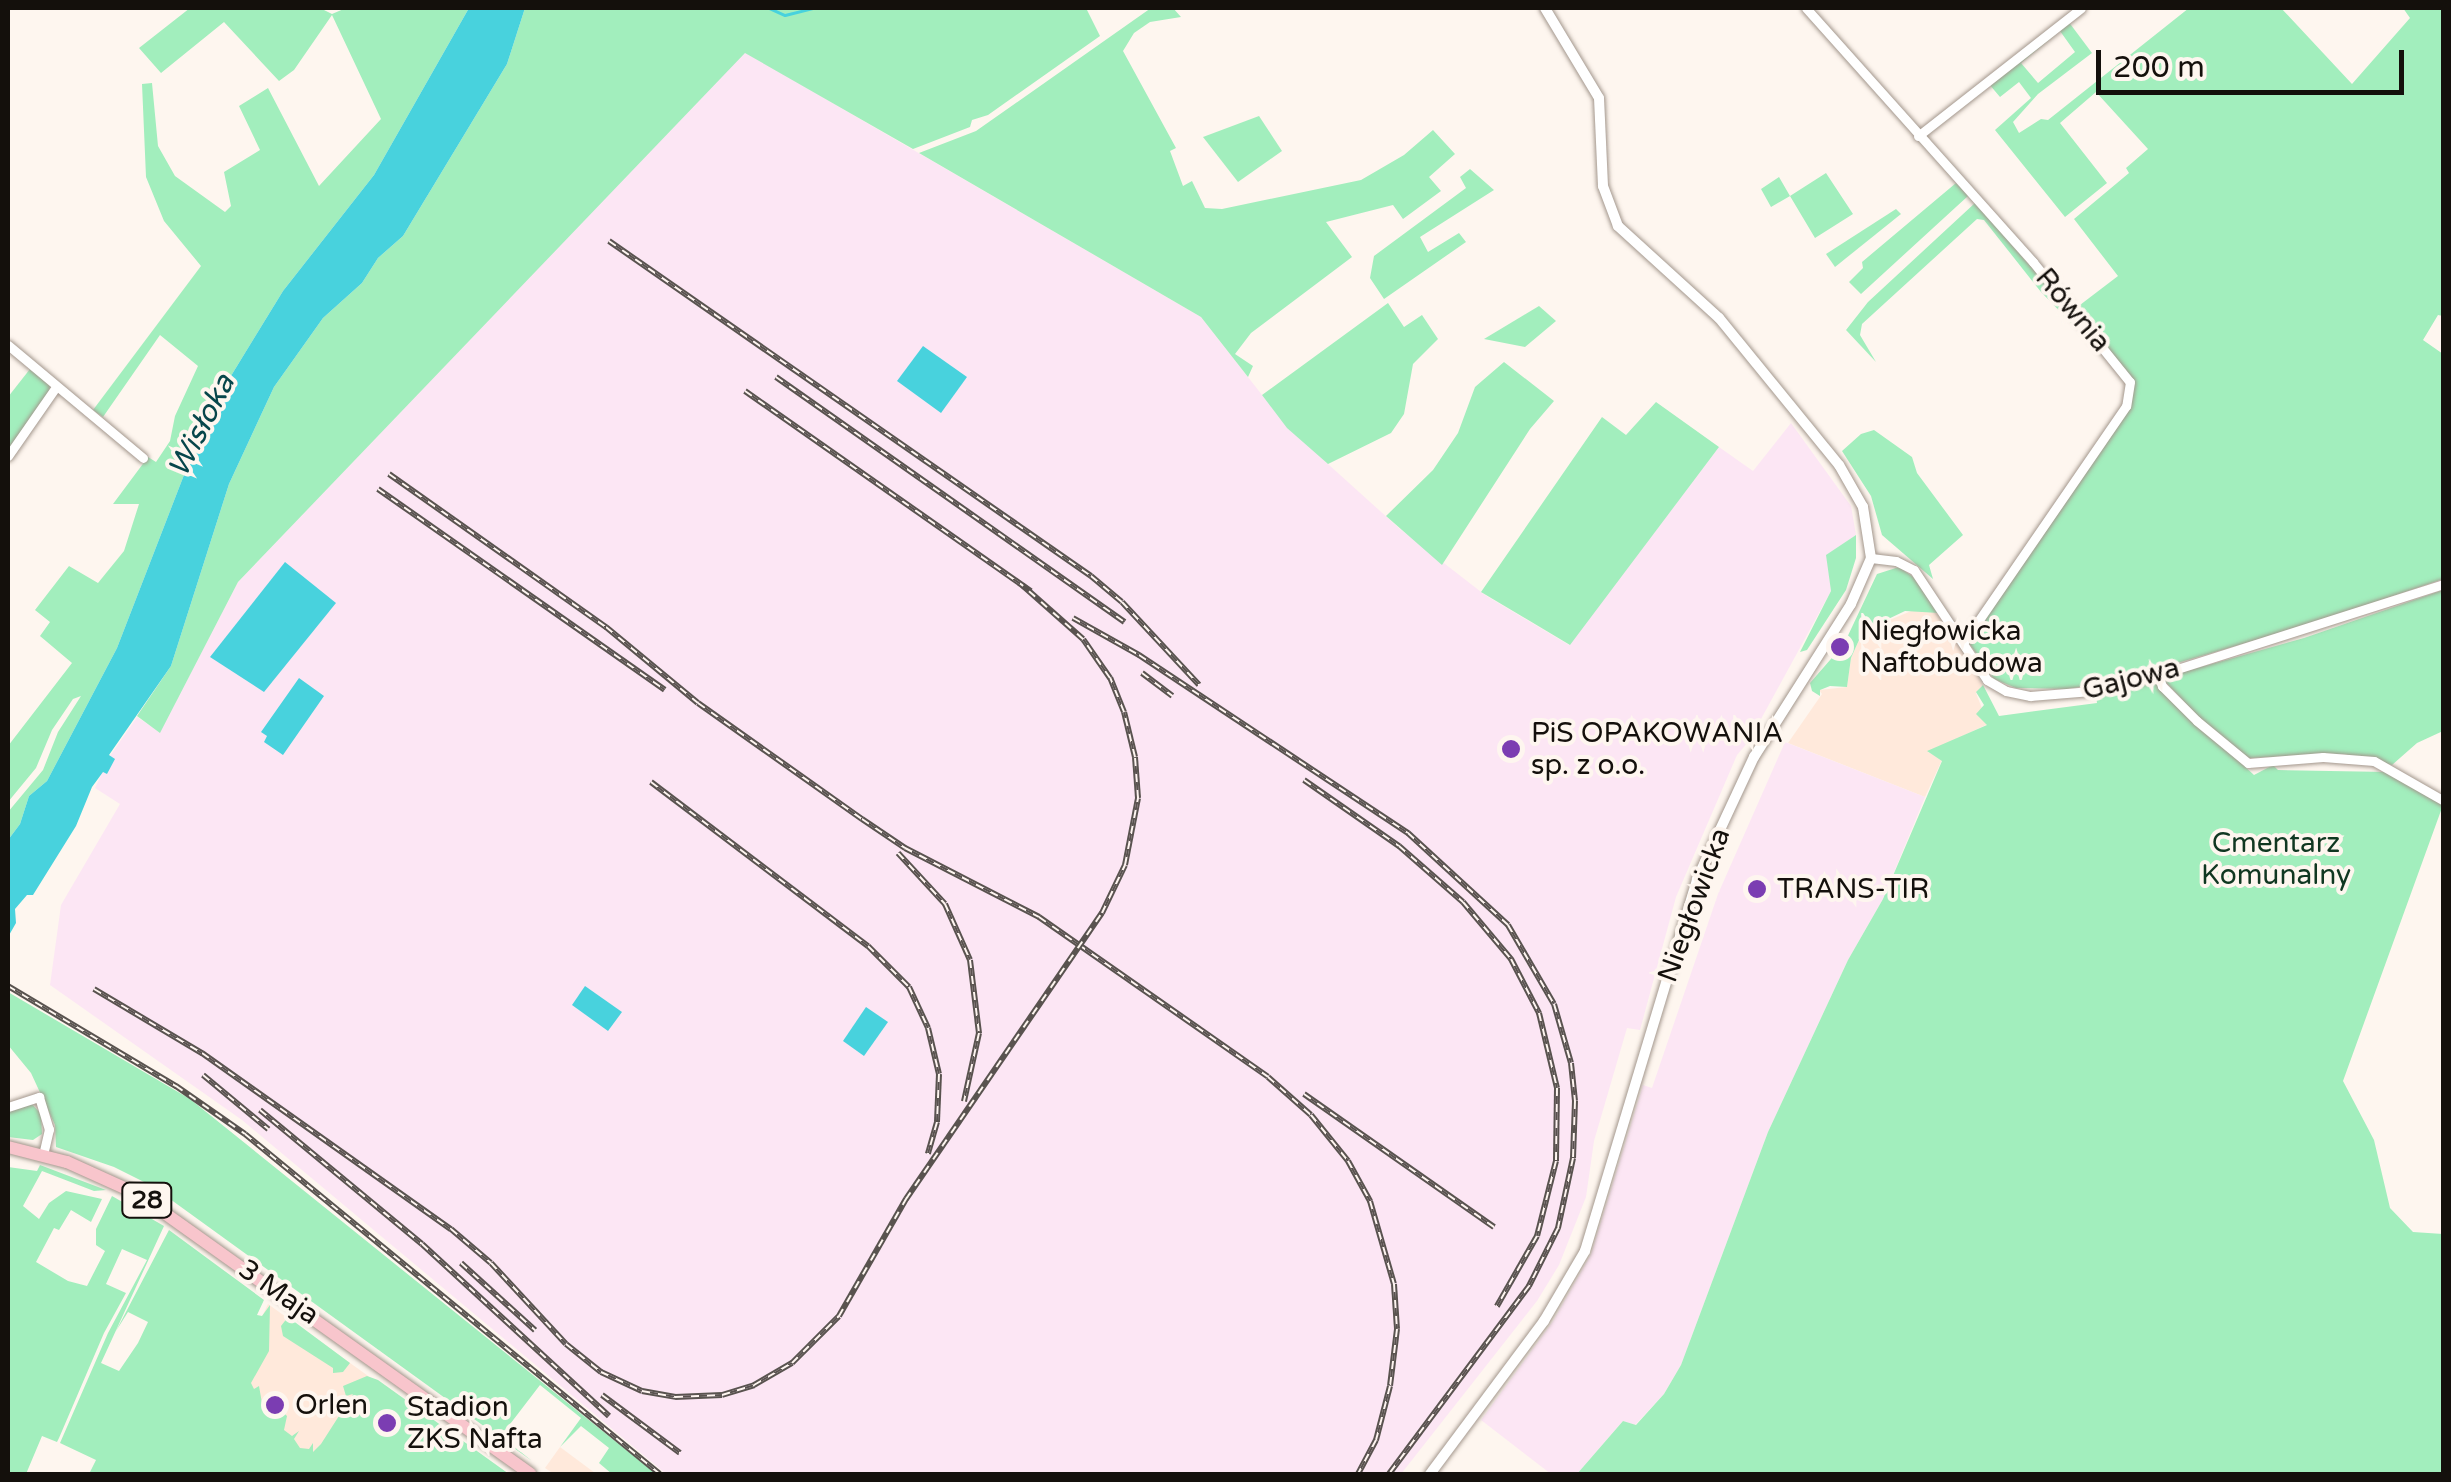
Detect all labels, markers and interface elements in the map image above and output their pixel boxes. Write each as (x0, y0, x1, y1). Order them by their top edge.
scale bar (2101, 30, 2408, 92)
text: 200 m (2113, 49, 2205, 86)
street label: Równia (2028, 261, 2118, 359)
water label: Wisłoka (161, 368, 243, 484)
place label: Niegłowicka Naftobudowa (1860, 614, 2043, 680)
marker: Niegłowicka Naftobudowa (1829, 636, 1851, 658)
street label: Gajowa (2079, 651, 2183, 707)
place label: PiS OPAKOWANIA sp. z o.o. (1531, 716, 1783, 782)
marker: PiS OPAKOWANIA sp. z o.o. (1500, 738, 1522, 760)
street label: Niegłowicka (1651, 823, 1737, 987)
park label: Cmentarz Komunalny (2201, 826, 2351, 892)
place label: TRANS-TIR (1777, 872, 1929, 906)
marker: TRANS-TIR (1746, 878, 1768, 900)
road number: 28 (120, 1180, 174, 1220)
street label: 3 Maja (232, 1252, 326, 1332)
place label: Orlen (295, 1388, 368, 1422)
place label: Stadion ZKS Nafta (407, 1390, 543, 1456)
marker: Orlen (264, 1394, 286, 1416)
marker: Stadion ZKS Nafta (376, 1412, 398, 1434)

